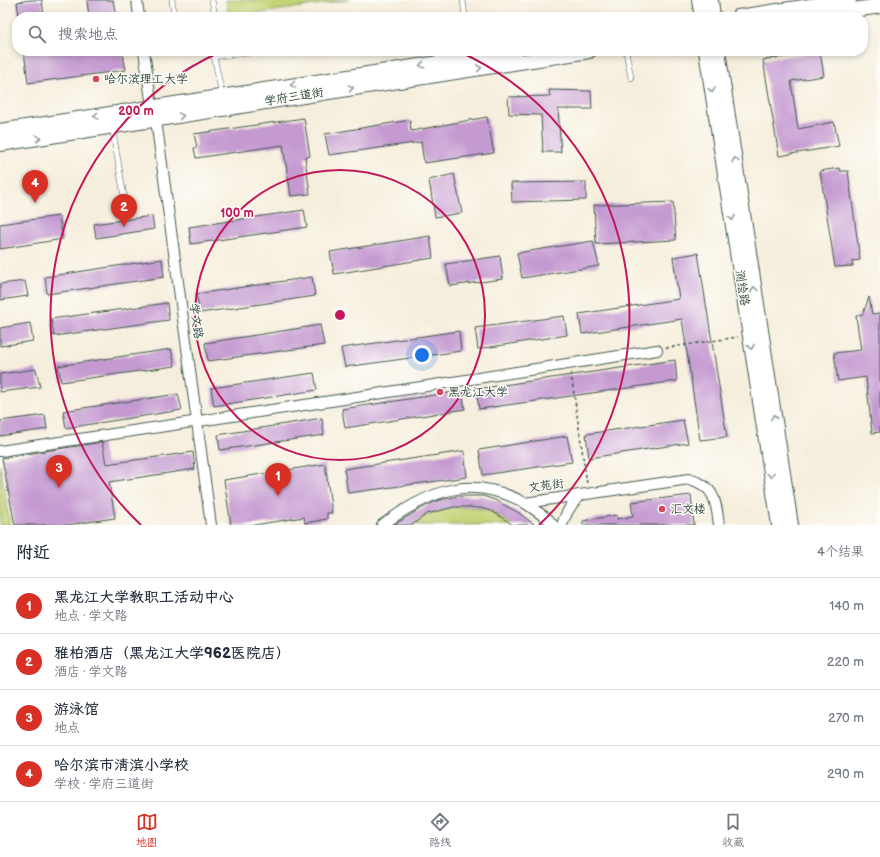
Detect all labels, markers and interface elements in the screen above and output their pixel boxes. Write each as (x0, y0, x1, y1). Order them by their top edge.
search box (12, 12, 868, 56)
icon: search (26, 23, 48, 45)
text: 搜索地点 (58, 25, 118, 44)
one-way arrow (419, 60, 425, 69)
one-way arrow (476, 64, 482, 73)
place label: 哈尔滨理工大学 (104, 72, 188, 87)
marker: 哈尔滨理工大学 (91, 74, 101, 84)
one-way arrow (290, 80, 296, 89)
one-way arrow (347, 84, 354, 93)
street label: 学府三道街 (263, 85, 325, 109)
one-way arrow (707, 86, 716, 93)
text: 200 m (118, 104, 154, 119)
one-way arrow (92, 111, 99, 120)
one-way arrow (178, 112, 184, 120)
one-way arrow (35, 134, 42, 142)
one-way arrow (731, 157, 740, 163)
pin: 4 (22, 170, 48, 203)
pin: 2 (111, 194, 137, 227)
text: 100 m (220, 206, 254, 221)
one-way arrow (727, 215, 736, 221)
street label: 测绘路 (732, 269, 752, 307)
one-way arrow (750, 286, 759, 292)
street label: 学文路 (186, 302, 206, 340)
centre of rings (333, 308, 347, 322)
one-way arrow (746, 343, 755, 350)
your location (412, 345, 432, 365)
place label: 黑龙江大学 (448, 385, 508, 400)
marker: 黑龙江大学 (435, 387, 445, 397)
one-way arrow (770, 414, 779, 420)
pin: 3 (46, 455, 72, 488)
pin: 1 (265, 463, 291, 496)
one-way arrow (766, 472, 775, 478)
street label: 文苑街 (527, 476, 565, 496)
place label: 汇文楼 (670, 502, 706, 517)
marker: 汇文楼 (657, 504, 667, 514)
text: 附近 (16, 543, 50, 563)
text: 4个结果 (817, 544, 864, 560)
text: 黑龙江大学教职工活动中心 (54, 588, 234, 607)
text: 1 (26, 598, 32, 614)
text: 140 m (829, 598, 864, 614)
text: 地点 · 学文路 (54, 608, 127, 624)
text: 雅柏酒店（黑龙江大学962医院店） (54, 644, 291, 663)
text: 2 (25, 654, 33, 670)
text: 220 m (827, 654, 864, 670)
text: 酒店 · 学文路 (54, 664, 127, 680)
text: 游泳馆 (54, 700, 99, 719)
text: 3 (25, 710, 33, 726)
text: 270 m (828, 710, 864, 726)
text: 地点 (54, 720, 80, 736)
text: 哈尔滨市清滨小学校 (54, 756, 189, 775)
text: 4 (25, 766, 33, 782)
text: 290 m (827, 766, 864, 782)
text: 学校 · 学府三道街 (54, 776, 153, 792)
tab: 地图 (136, 811, 158, 849)
tab: 路线 (429, 811, 451, 849)
tab: 收藏 (722, 811, 744, 849)

